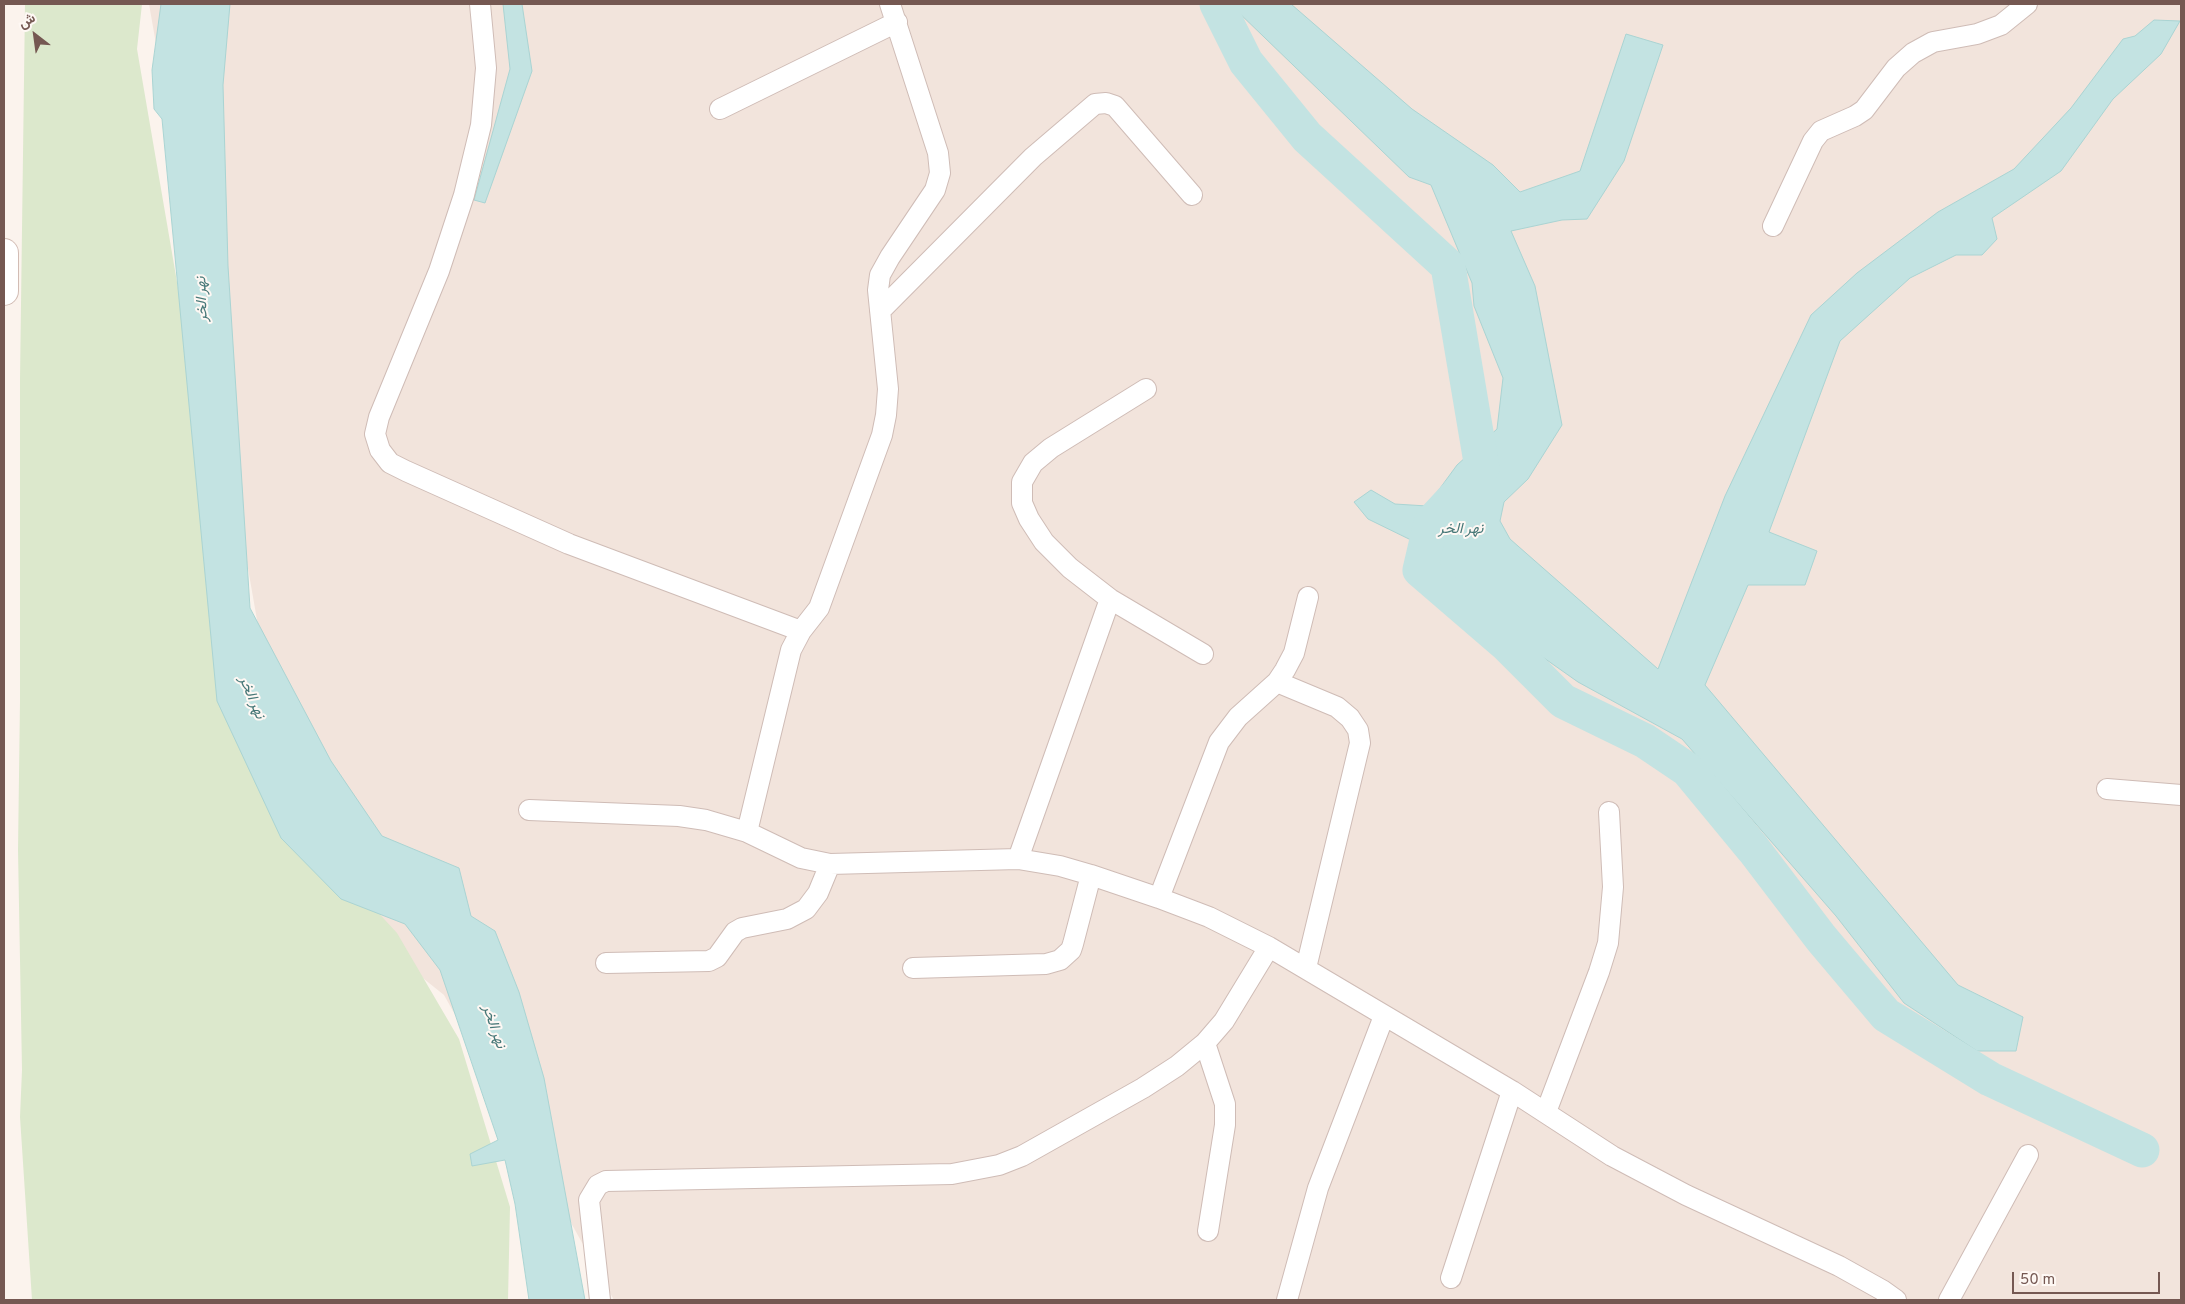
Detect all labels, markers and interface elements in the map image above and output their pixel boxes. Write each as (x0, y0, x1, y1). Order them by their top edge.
north arrow (10, 10, 60, 60)
text: ش (16, 10, 39, 33)
water label: نهر الخر (193, 276, 213, 322)
water label: نهر الخر (1439, 521, 1483, 539)
water label: نهر الخر (234, 674, 268, 722)
water label: نهر الخر (477, 1003, 509, 1051)
scale bar (2015, 1262, 2162, 1294)
text: 50 m (2020, 1271, 2055, 1290)

